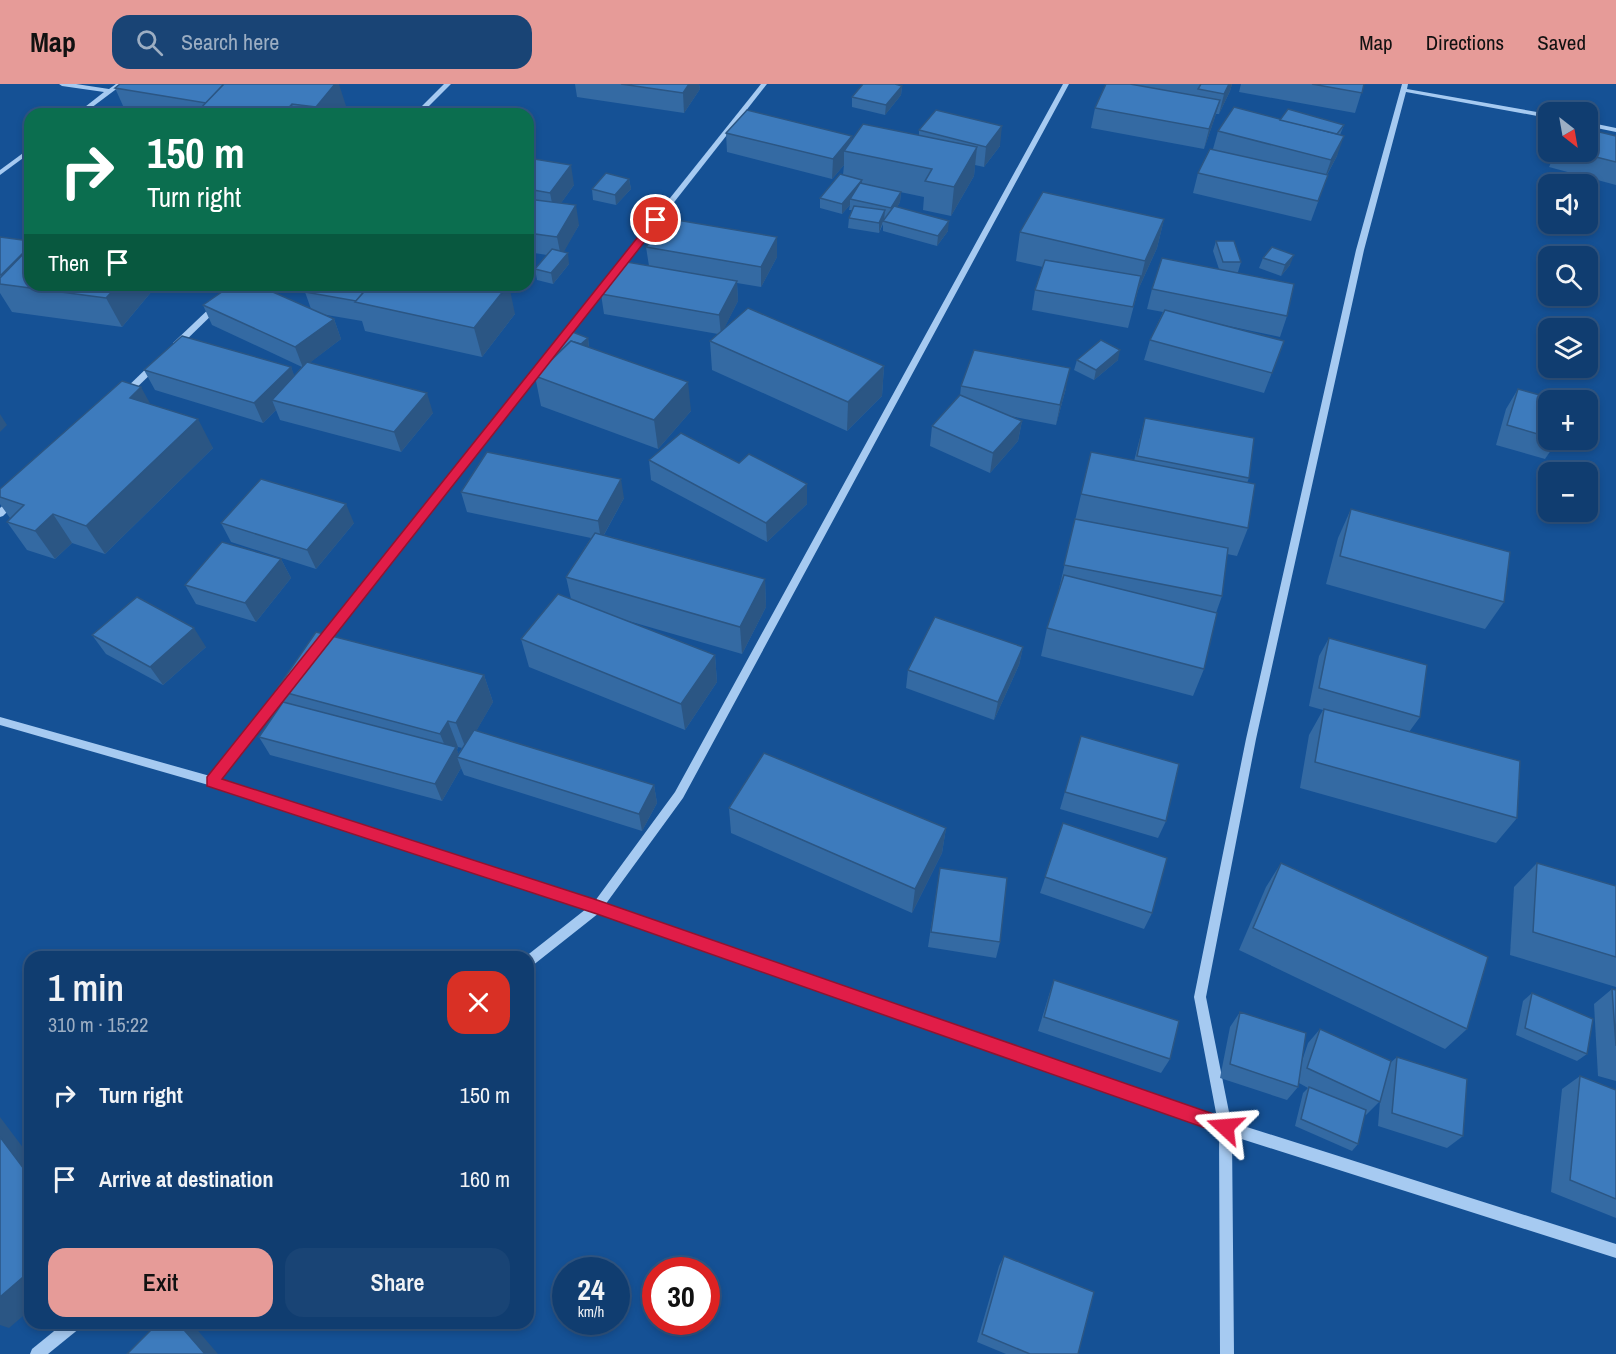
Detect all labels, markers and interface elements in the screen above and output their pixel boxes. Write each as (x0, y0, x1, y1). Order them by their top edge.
search box (112, 15, 532, 69)
text: Map (30, 23, 76, 61)
icon: search (133, 26, 166, 59)
text: Search here (181, 27, 279, 57)
text: Map (1359, 28, 1393, 57)
text: Directions (1426, 28, 1504, 57)
text: Saved (1537, 28, 1586, 57)
north arrow (1538, 102, 1598, 162)
map controls (1538, 102, 1598, 522)
text: 150 m (147, 125, 245, 181)
icon: right (48, 132, 126, 210)
button: sound (1538, 174, 1598, 234)
text: Turn right (147, 179, 241, 215)
pin (630, 194, 681, 245)
icon: arrive (639, 203, 672, 236)
icon: arrive (101, 246, 134, 279)
button: search (1538, 246, 1598, 306)
text: Then (48, 248, 89, 278)
button: layers (1538, 318, 1598, 378)
button: + (1538, 390, 1598, 450)
button: − (1538, 462, 1598, 522)
text: 1 min (48, 964, 124, 1012)
button: close (447, 971, 510, 1034)
text: 310 m · 15:22 (48, 1011, 148, 1038)
icon: right (48, 1079, 81, 1112)
text: Turn right (99, 1080, 183, 1110)
text: 150 m (460, 1080, 510, 1110)
position arrow (1193, 1095, 1257, 1159)
icon: arrive (48, 1163, 81, 1196)
text: Arrive at destination (99, 1164, 273, 1194)
text: 160 m (460, 1164, 510, 1194)
button: Exit (48, 1248, 273, 1317)
button: Share (285, 1248, 510, 1317)
speed limit sign: 30 (642, 1257, 720, 1335)
text: 24 (577, 1269, 605, 1309)
text: km/h (578, 1301, 604, 1322)

